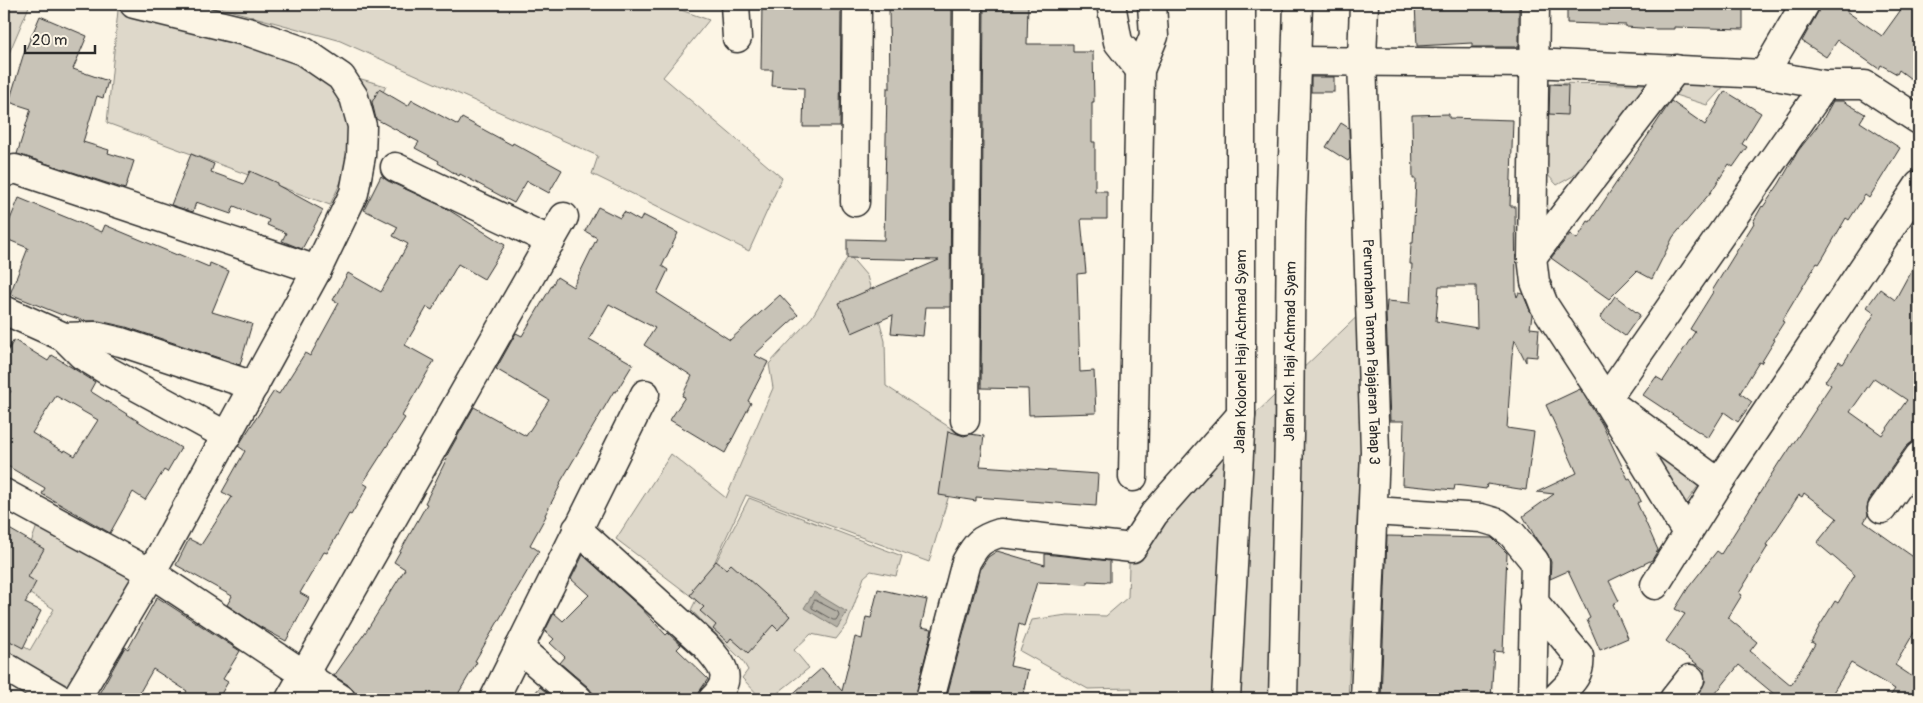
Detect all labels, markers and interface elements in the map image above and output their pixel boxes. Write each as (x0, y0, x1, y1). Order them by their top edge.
scale bar (25, 22, 95, 54)
text: 20 m (32, 31, 67, 50)
street label: Perumahan Taman Pajajaran Tahap 3 (1358, 238, 1385, 465)
street label: Jalan Kolonel Haji Achmad Syam (1229, 249, 1251, 454)
street label: Jalan Kol. Haji Achmad Syam (1279, 261, 1300, 441)

